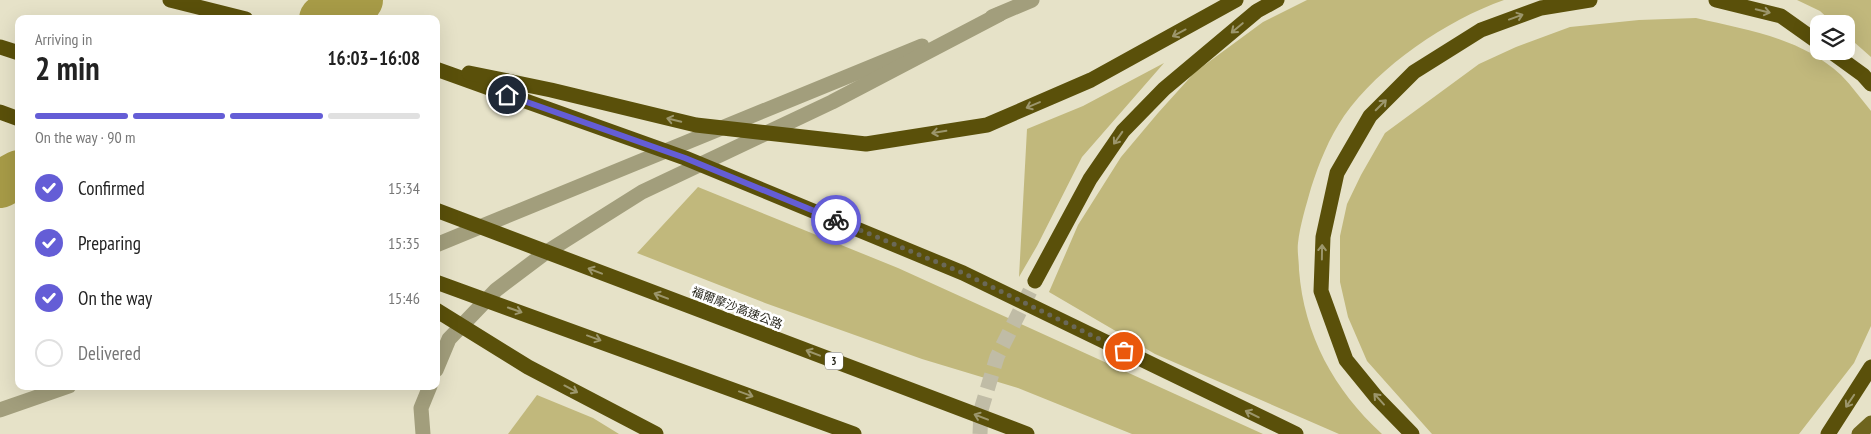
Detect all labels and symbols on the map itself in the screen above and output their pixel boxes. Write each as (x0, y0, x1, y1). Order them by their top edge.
one-way arrow (1755, 7, 1771, 16)
one-way arrow (1507, 12, 1523, 22)
one-way arrow (1231, 23, 1244, 34)
one-way arrow (1171, 28, 1186, 38)
pin (486, 74, 528, 116)
one-way arrow (1375, 99, 1387, 111)
one-way arrow (1026, 100, 1041, 110)
one-way arrow (666, 115, 682, 124)
one-way arrow (931, 128, 947, 138)
one-way arrow (1113, 131, 1123, 145)
courier (811, 195, 861, 245)
one-way arrow (1317, 245, 1327, 261)
one-way arrow (588, 266, 604, 275)
street label: 福爾摩沙高速公路 (690, 283, 785, 332)
one-way arrow (654, 291, 669, 300)
one-way arrow (507, 306, 522, 315)
pin (1103, 330, 1145, 372)
one-way arrow (585, 334, 601, 343)
one-way arrow (806, 348, 821, 357)
road number: 3 (825, 352, 843, 370)
one-way arrow (563, 385, 578, 395)
one-way arrow (738, 390, 753, 399)
one-way arrow (1373, 392, 1385, 405)
one-way arrow (1845, 393, 1855, 407)
one-way arrow (1245, 408, 1260, 418)
one-way arrow (974, 412, 989, 421)

